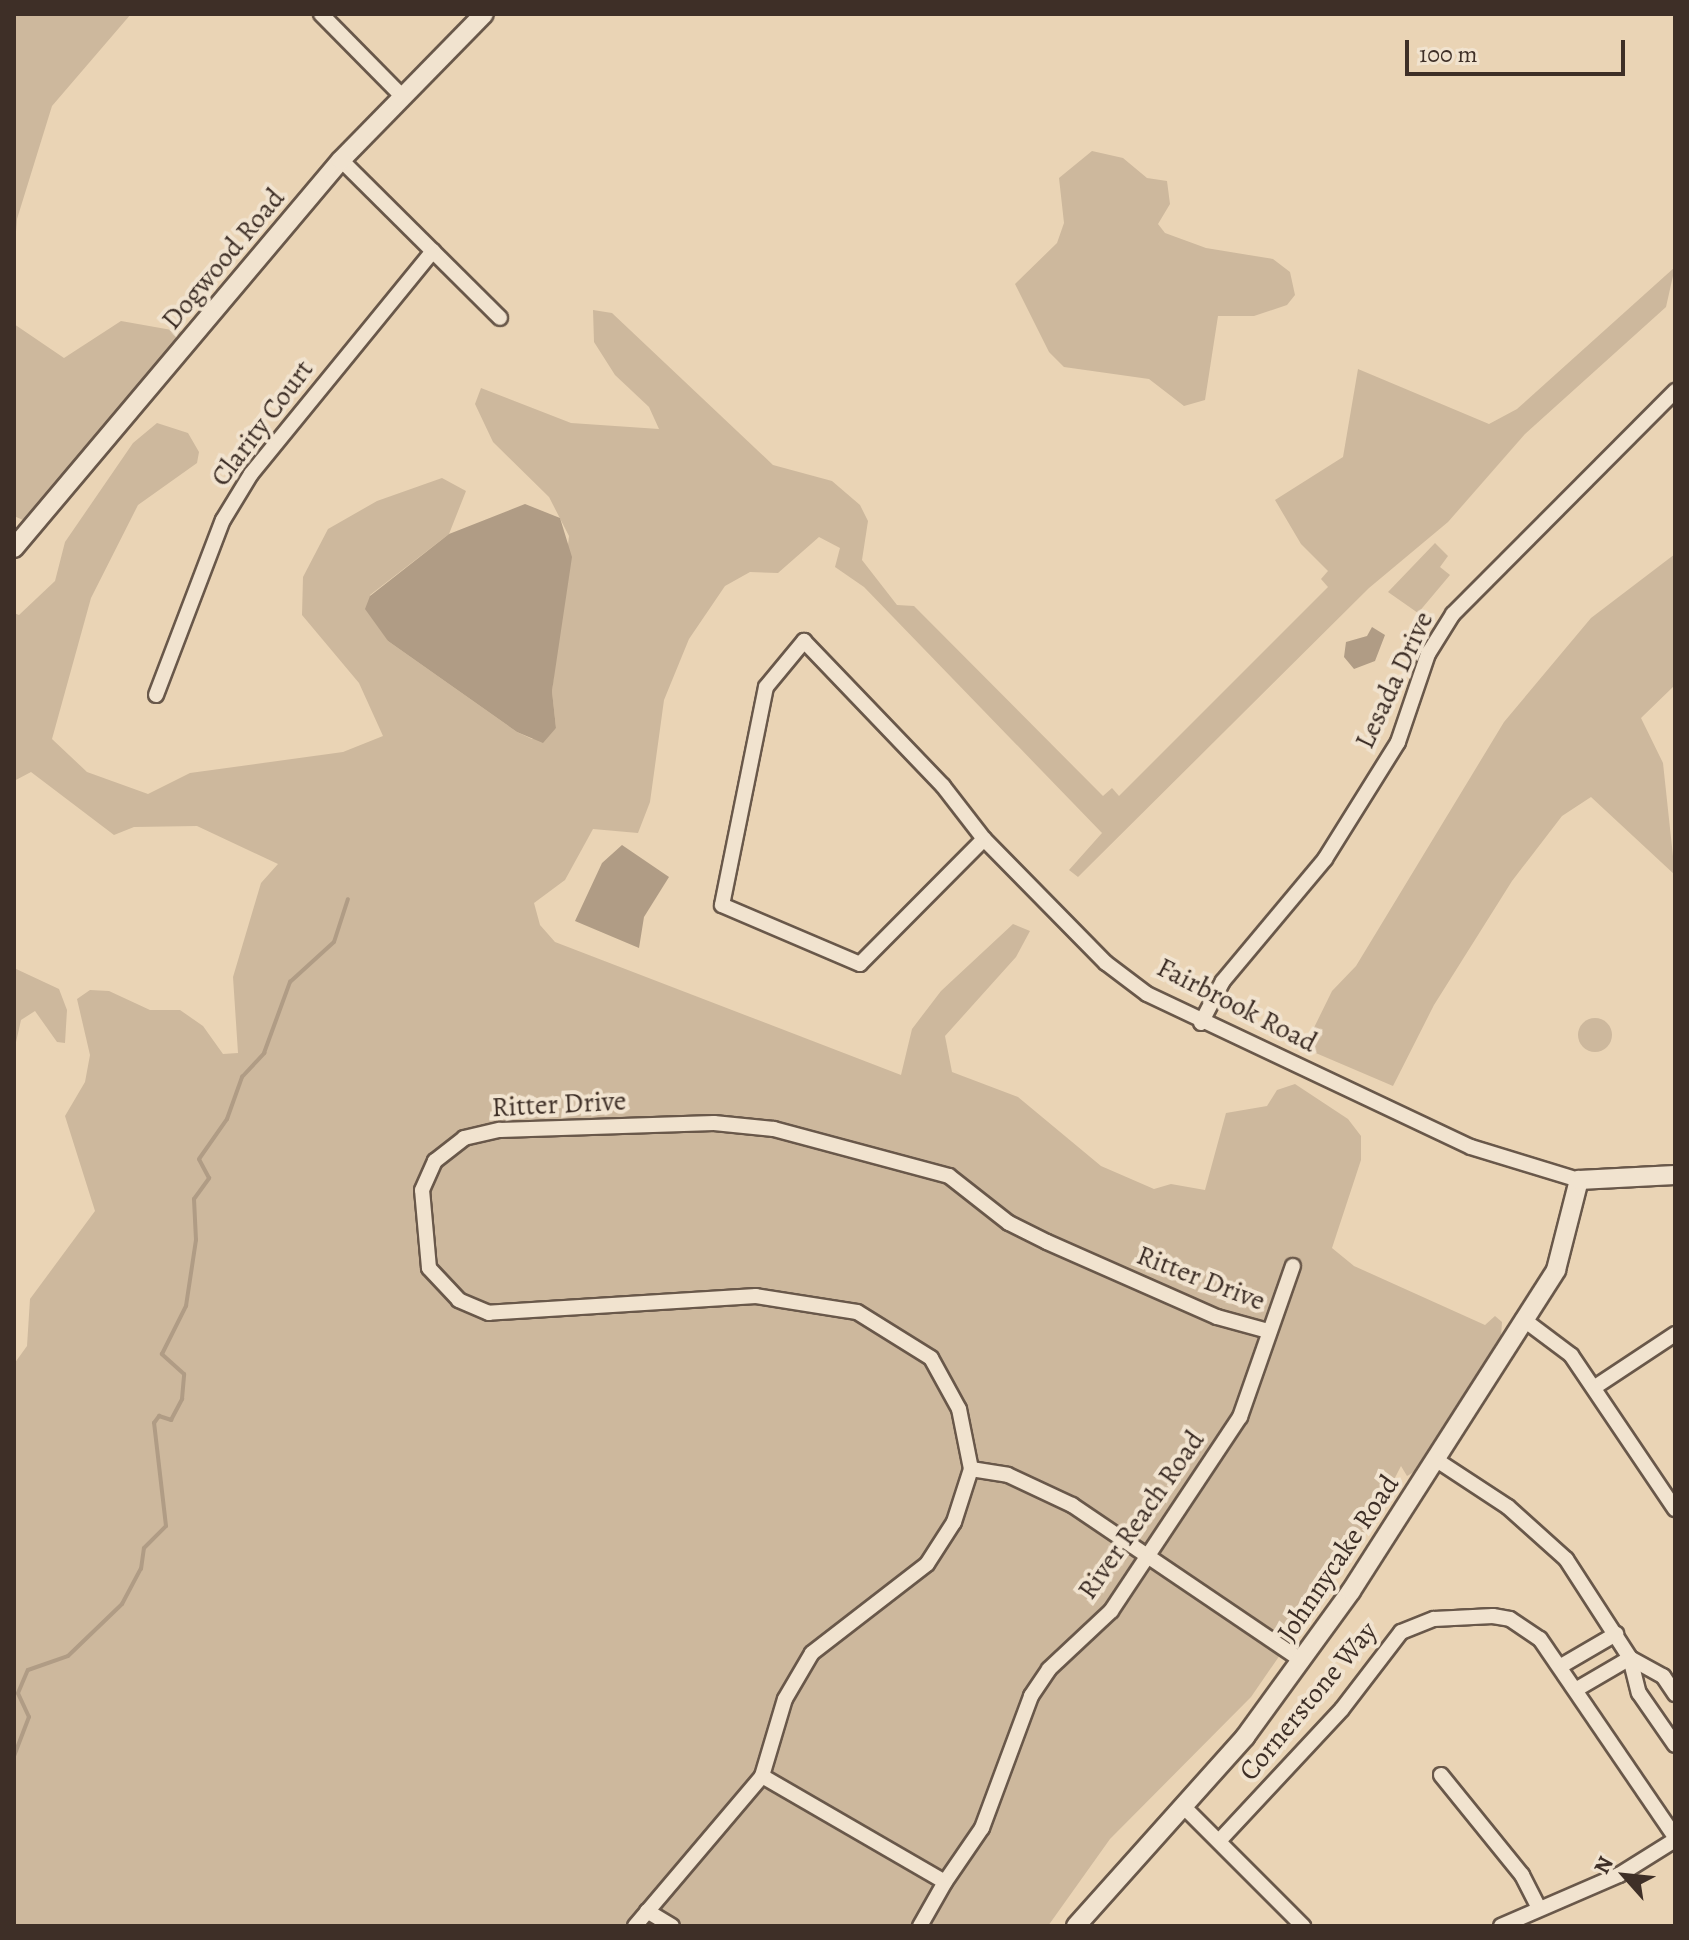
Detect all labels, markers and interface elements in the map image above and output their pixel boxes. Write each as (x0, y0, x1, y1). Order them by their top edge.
scale bar (1409, 24, 1629, 74)
text: 100 m (1419, 38, 1478, 70)
street label: Dogwood Road (154, 182, 292, 336)
street label: Clarity Court (204, 353, 320, 493)
street label: Lesada Drive (1348, 606, 1440, 754)
street label: Fairbrook Road (1151, 950, 1323, 1060)
street label: Ritter Drive (491, 1084, 627, 1124)
street label: Ritter Drive (1132, 1238, 1270, 1318)
street label: River Reach Road (1070, 1424, 1212, 1606)
street label: Johnnycake Road (1270, 1468, 1406, 1648)
street label: Cornerstone Way (1232, 1615, 1384, 1787)
north arrow (1585, 1836, 1665, 1916)
text: N (1587, 1851, 1621, 1879)

